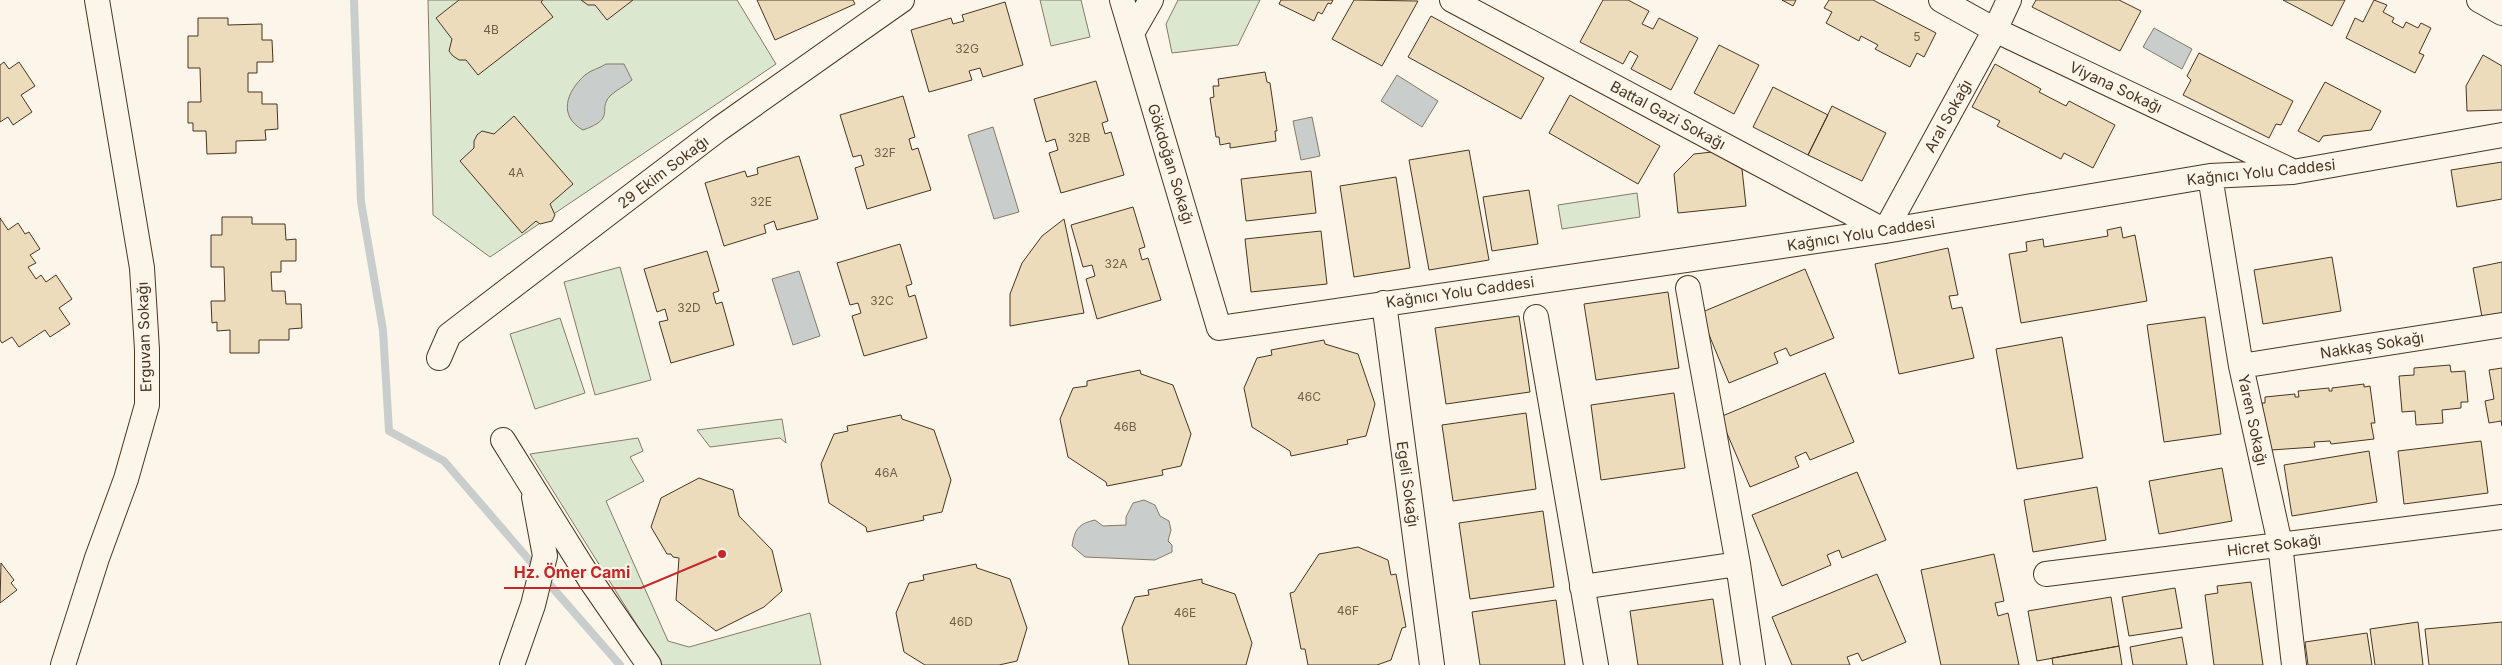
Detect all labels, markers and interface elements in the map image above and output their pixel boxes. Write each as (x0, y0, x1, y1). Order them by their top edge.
house number: 4B (483, 22, 499, 37)
house number: 5 (1913, 29, 1921, 44)
house number: 32G (955, 41, 979, 56)
street label: Viyana Sokağı (2066, 57, 2166, 117)
street label: Aral Sokağı (1920, 76, 1976, 156)
street label: Battal Gazi Sokağı (1607, 77, 1729, 153)
street label: Gökdoğan Sokağı (1144, 101, 1198, 227)
house number: 32B (1068, 130, 1090, 145)
street label: 29 Ekim Sokağı (614, 132, 712, 212)
house number: 32F (874, 145, 896, 160)
street label: Kağnıcı Yolu Caddesi (2186, 155, 2336, 189)
house number: 4A (508, 165, 524, 180)
house number: 32E (750, 194, 772, 209)
street label: Kağnıcı Yolu Caddesi (1786, 213, 1936, 255)
house number: 32A (1104, 256, 1128, 271)
street label: Kağnıcı Yolu Caddesi (1385, 272, 1535, 312)
street label: Erguvan Sokağı (133, 281, 155, 393)
house number: 32C (870, 293, 894, 308)
house number: 32D (677, 300, 701, 315)
street label: Nakkaş Sokağı (2319, 327, 2425, 363)
street label: Yaren Sokağı (2234, 373, 2272, 467)
house number: 46C (1297, 389, 1321, 404)
house number: 46B (1113, 419, 1137, 434)
street label: Egeli Sokağı (1393, 440, 1423, 528)
house number: 46A (874, 465, 898, 480)
street label: Hicret Sokağı (2226, 530, 2322, 560)
callout: Hz. Ömer Cami (504, 557, 641, 588)
text: Hz. Ömer Cami (514, 562, 630, 582)
house number: 46F (1337, 603, 1359, 618)
house number: 46E (1174, 605, 1196, 620)
house number: 46D (949, 614, 973, 629)

